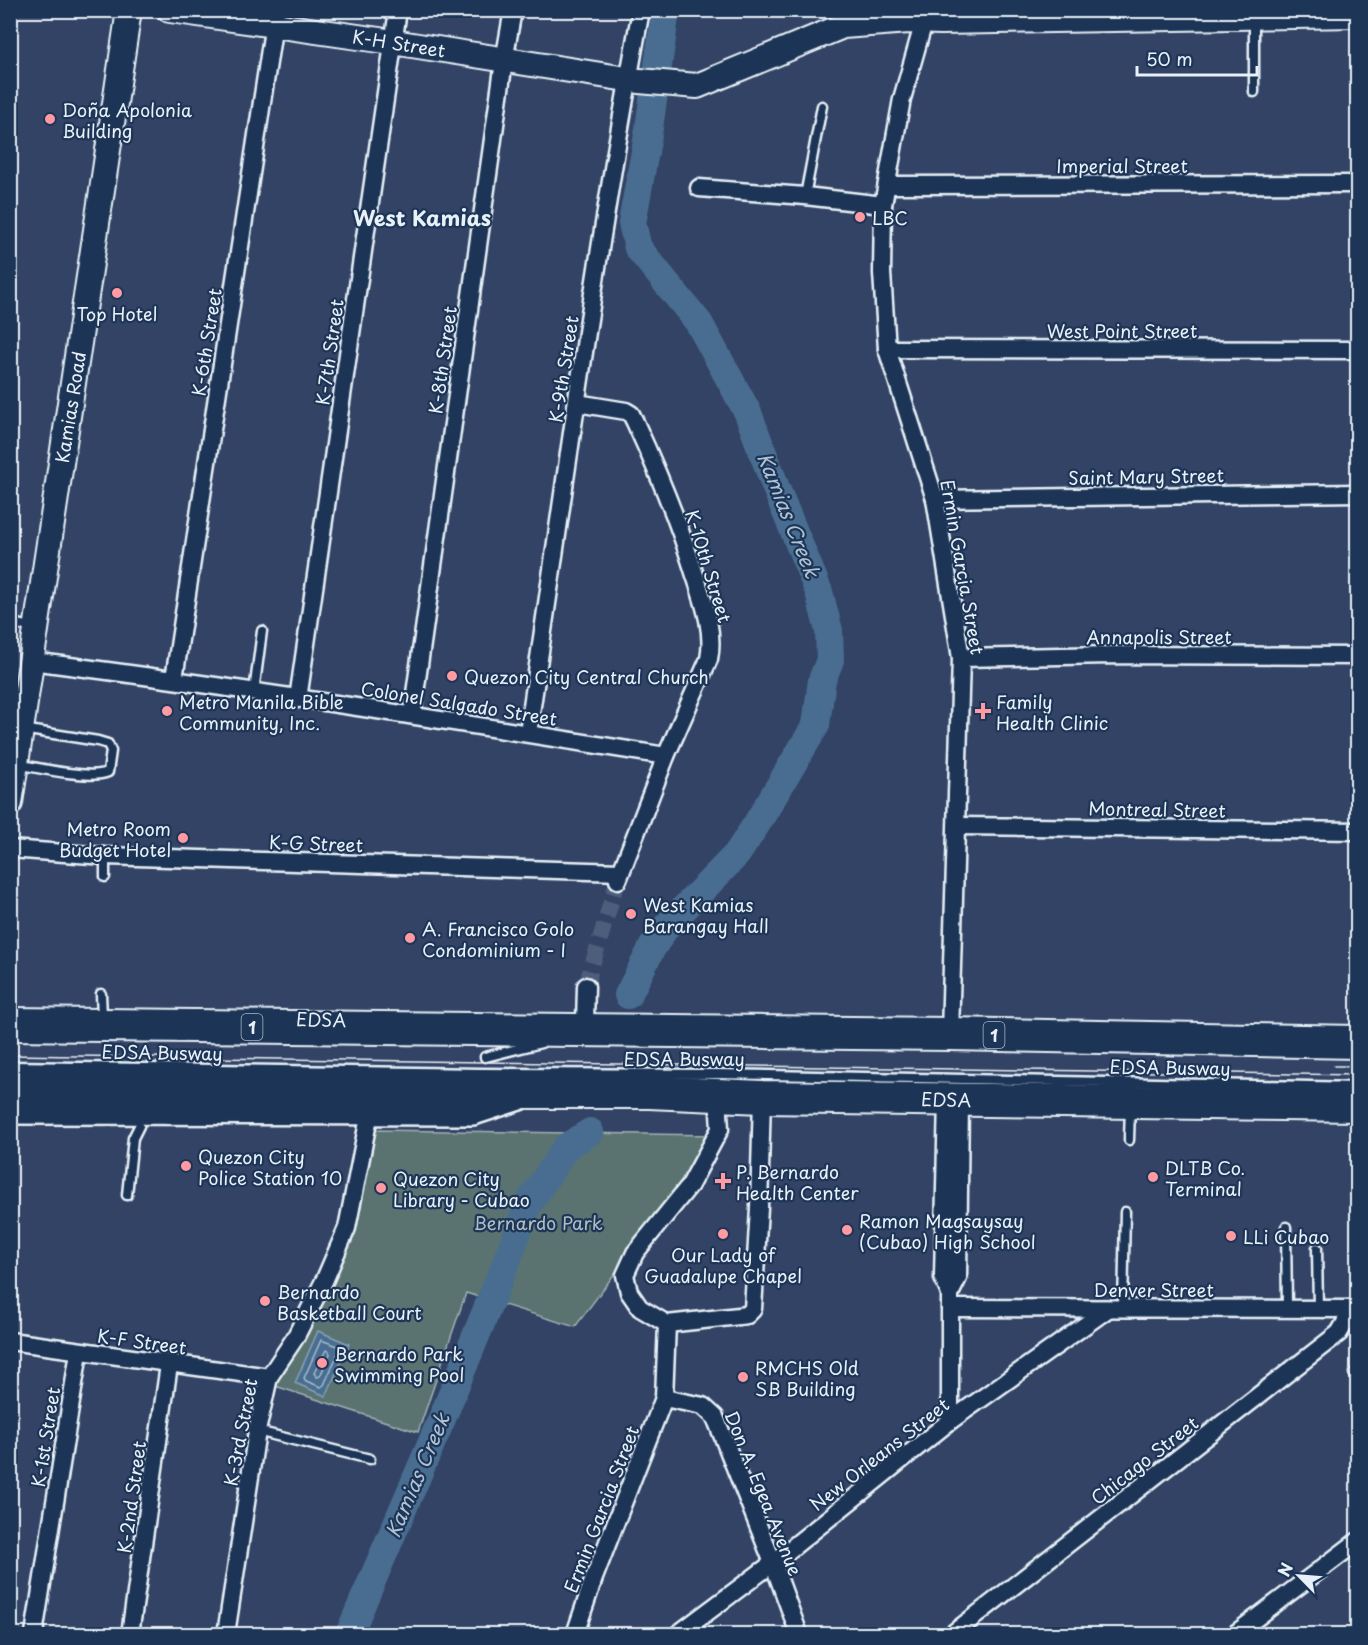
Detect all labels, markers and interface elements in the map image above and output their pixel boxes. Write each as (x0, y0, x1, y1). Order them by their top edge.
street label: K-H Street (351, 22, 447, 64)
scale bar (1137, 39, 1257, 77)
text: 50 m (1146, 45, 1193, 72)
place label: Doña Apolonia Building (62, 96, 192, 144)
marker: Doña Apolonia Building (43, 112, 57, 126)
street label: Imperial Street (1056, 152, 1188, 179)
district label: West Kamias (353, 201, 491, 233)
place label: LBC (872, 204, 908, 231)
marker: LBC (853, 210, 867, 224)
marker: Top Hotel (110, 286, 124, 300)
street label: K-6th Street (184, 286, 228, 398)
street label: K-7th Street (308, 297, 350, 407)
place label: Top Hotel (77, 300, 157, 327)
street label: K-8th Street (421, 304, 463, 416)
street label: K-9th Street (541, 314, 585, 424)
street label: West Point Street (1047, 317, 1197, 344)
street label: Kamias Road (48, 349, 92, 465)
water label: Kamias Creek (750, 448, 828, 583)
street label: Saint Mary Street (1068, 461, 1224, 491)
street label: Ermin Garcia Street (934, 477, 992, 657)
street label: K-10th Street (679, 506, 739, 626)
street label: Annapolis Street (1086, 623, 1232, 650)
place label: Quezon City Central Church (464, 663, 709, 690)
marker: Quezon City Central Church (445, 669, 459, 683)
street label: Colonel Salgado Street (359, 674, 559, 732)
place label: Metro Manila Bible Community, Inc. (179, 688, 344, 736)
place label: Family Health Clinic (996, 688, 1108, 736)
marker: Family Health Clinic (974, 702, 992, 720)
marker: Metro Manila Bible Community, Inc. (160, 704, 174, 718)
street label: Montreal Street (1088, 794, 1226, 824)
place label: Metro Room Budget Hotel (59, 815, 171, 863)
street label: K-G Street (268, 828, 364, 858)
marker: Metro Room Budget Hotel (176, 831, 190, 845)
place label: West Kamias Barangay Hall (643, 891, 769, 939)
marker: West Kamias Barangay Hall (624, 907, 638, 921)
place label: A. Francisco Golo Condominium - I (422, 915, 574, 963)
marker: A. Francisco Golo Condominium - I (403, 931, 417, 945)
street label: EDSA (296, 1005, 346, 1033)
road number: 1 (242, 1014, 262, 1040)
road number: 1 (984, 1022, 1004, 1048)
street label: EDSA Busway (101, 1037, 223, 1067)
street label: EDSA Busway (623, 1045, 745, 1072)
street label: EDSA Busway (1109, 1052, 1231, 1082)
street label: EDSA (921, 1085, 971, 1113)
place label: Quezon City Police Station 10 (198, 1143, 342, 1191)
place label: DLTB Co. Terminal (1165, 1154, 1245, 1202)
place label: P. Bernardo Health Center (736, 1158, 859, 1206)
marker: Quezon City Police Station 10 (179, 1159, 193, 1173)
place label: Quezon City Library - Cubao (393, 1165, 530, 1213)
marker: DLTB Co. Terminal (1146, 1170, 1160, 1184)
marker: P. Bernardo Health Center (714, 1172, 732, 1190)
marker: Quezon City Library - Cubao (374, 1181, 388, 1195)
place label: Ramon Magsaysay (Cubao) High School (859, 1207, 1036, 1255)
park label: Bernardo Park (473, 1209, 603, 1236)
marker: Ramon Magsaysay (Cubao) High School (840, 1223, 854, 1237)
place label: LLi Cubao (1243, 1223, 1329, 1250)
marker: Our Lady of Guadalupe Chapel (716, 1227, 730, 1241)
marker: LLi Cubao (1224, 1229, 1238, 1243)
place label: Our Lady of Guadalupe Chapel (644, 1241, 802, 1289)
street label: Denver Street (1094, 1276, 1214, 1303)
place label: Bernardo Basketball Court (277, 1278, 422, 1326)
marker: Bernardo Basketball Court (258, 1294, 272, 1308)
street label: K-F Street (96, 1321, 188, 1361)
place label: Bernardo Park Swimming Pool (334, 1340, 464, 1388)
place label: RMCHS Old SB Building (755, 1354, 859, 1402)
marker: Bernardo Park Swimming Pool (315, 1356, 329, 1370)
marker: RMCHS Old SB Building (736, 1370, 750, 1384)
street label: K-3rd Street (216, 1376, 264, 1488)
street label: K-1st Street (24, 1385, 66, 1489)
street label: New Orleans Street (804, 1391, 954, 1517)
street label: Don A. Egea Avenue (719, 1406, 810, 1580)
water label: Kamias Creek (377, 1407, 457, 1542)
street label: Chicago Street (1085, 1409, 1203, 1511)
street label: Ermin Garcia Street (557, 1422, 645, 1596)
street label: K-2nd Street (110, 1439, 152, 1555)
north arrow (1269, 1546, 1329, 1606)
text: N (1271, 1558, 1298, 1580)

